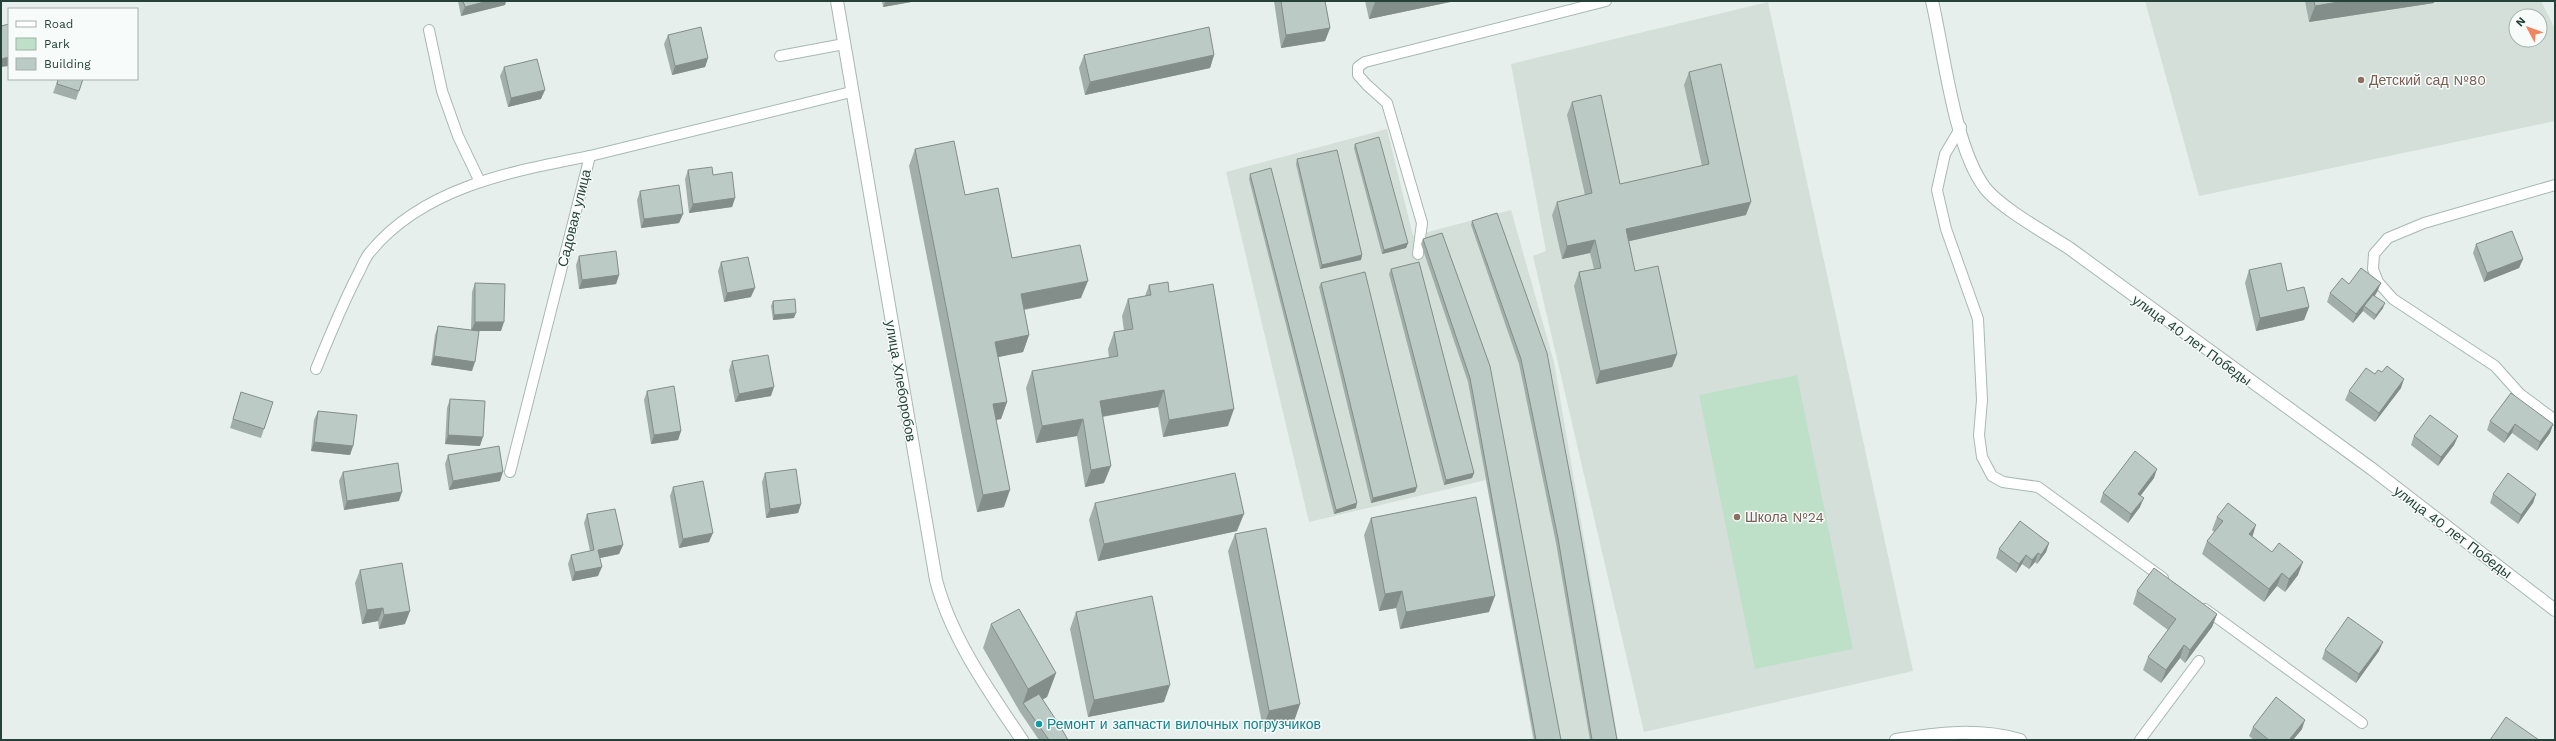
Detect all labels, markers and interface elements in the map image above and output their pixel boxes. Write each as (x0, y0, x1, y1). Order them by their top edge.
legend (8, 8, 138, 80)
north arrow (2508, 8, 2548, 48)
text: N (2513, 14, 2528, 29)
text: Road (44, 17, 73, 31)
text: Park (44, 37, 70, 51)
text: Building (44, 57, 91, 71)
place label: Детский сад №80 (2369, 72, 2486, 88)
marker: Детский сад №80 (2356, 75, 2366, 85)
street label: Садовая улица (554, 167, 594, 268)
street label: улица 40 лет Победы (2129, 291, 2255, 389)
street label: улица Хлеборобов (882, 319, 920, 443)
street label: улица 40 лет Победы (2391, 482, 2515, 582)
place label: Школа №24 (1745, 509, 1824, 525)
marker: Школа №24 (1732, 512, 1742, 522)
place label: Ремонт и запчасти вилочных погрузчиков (1047, 716, 1321, 732)
marker: Ремонт и запчасти вилочных погрузчиков (1034, 719, 1044, 729)

